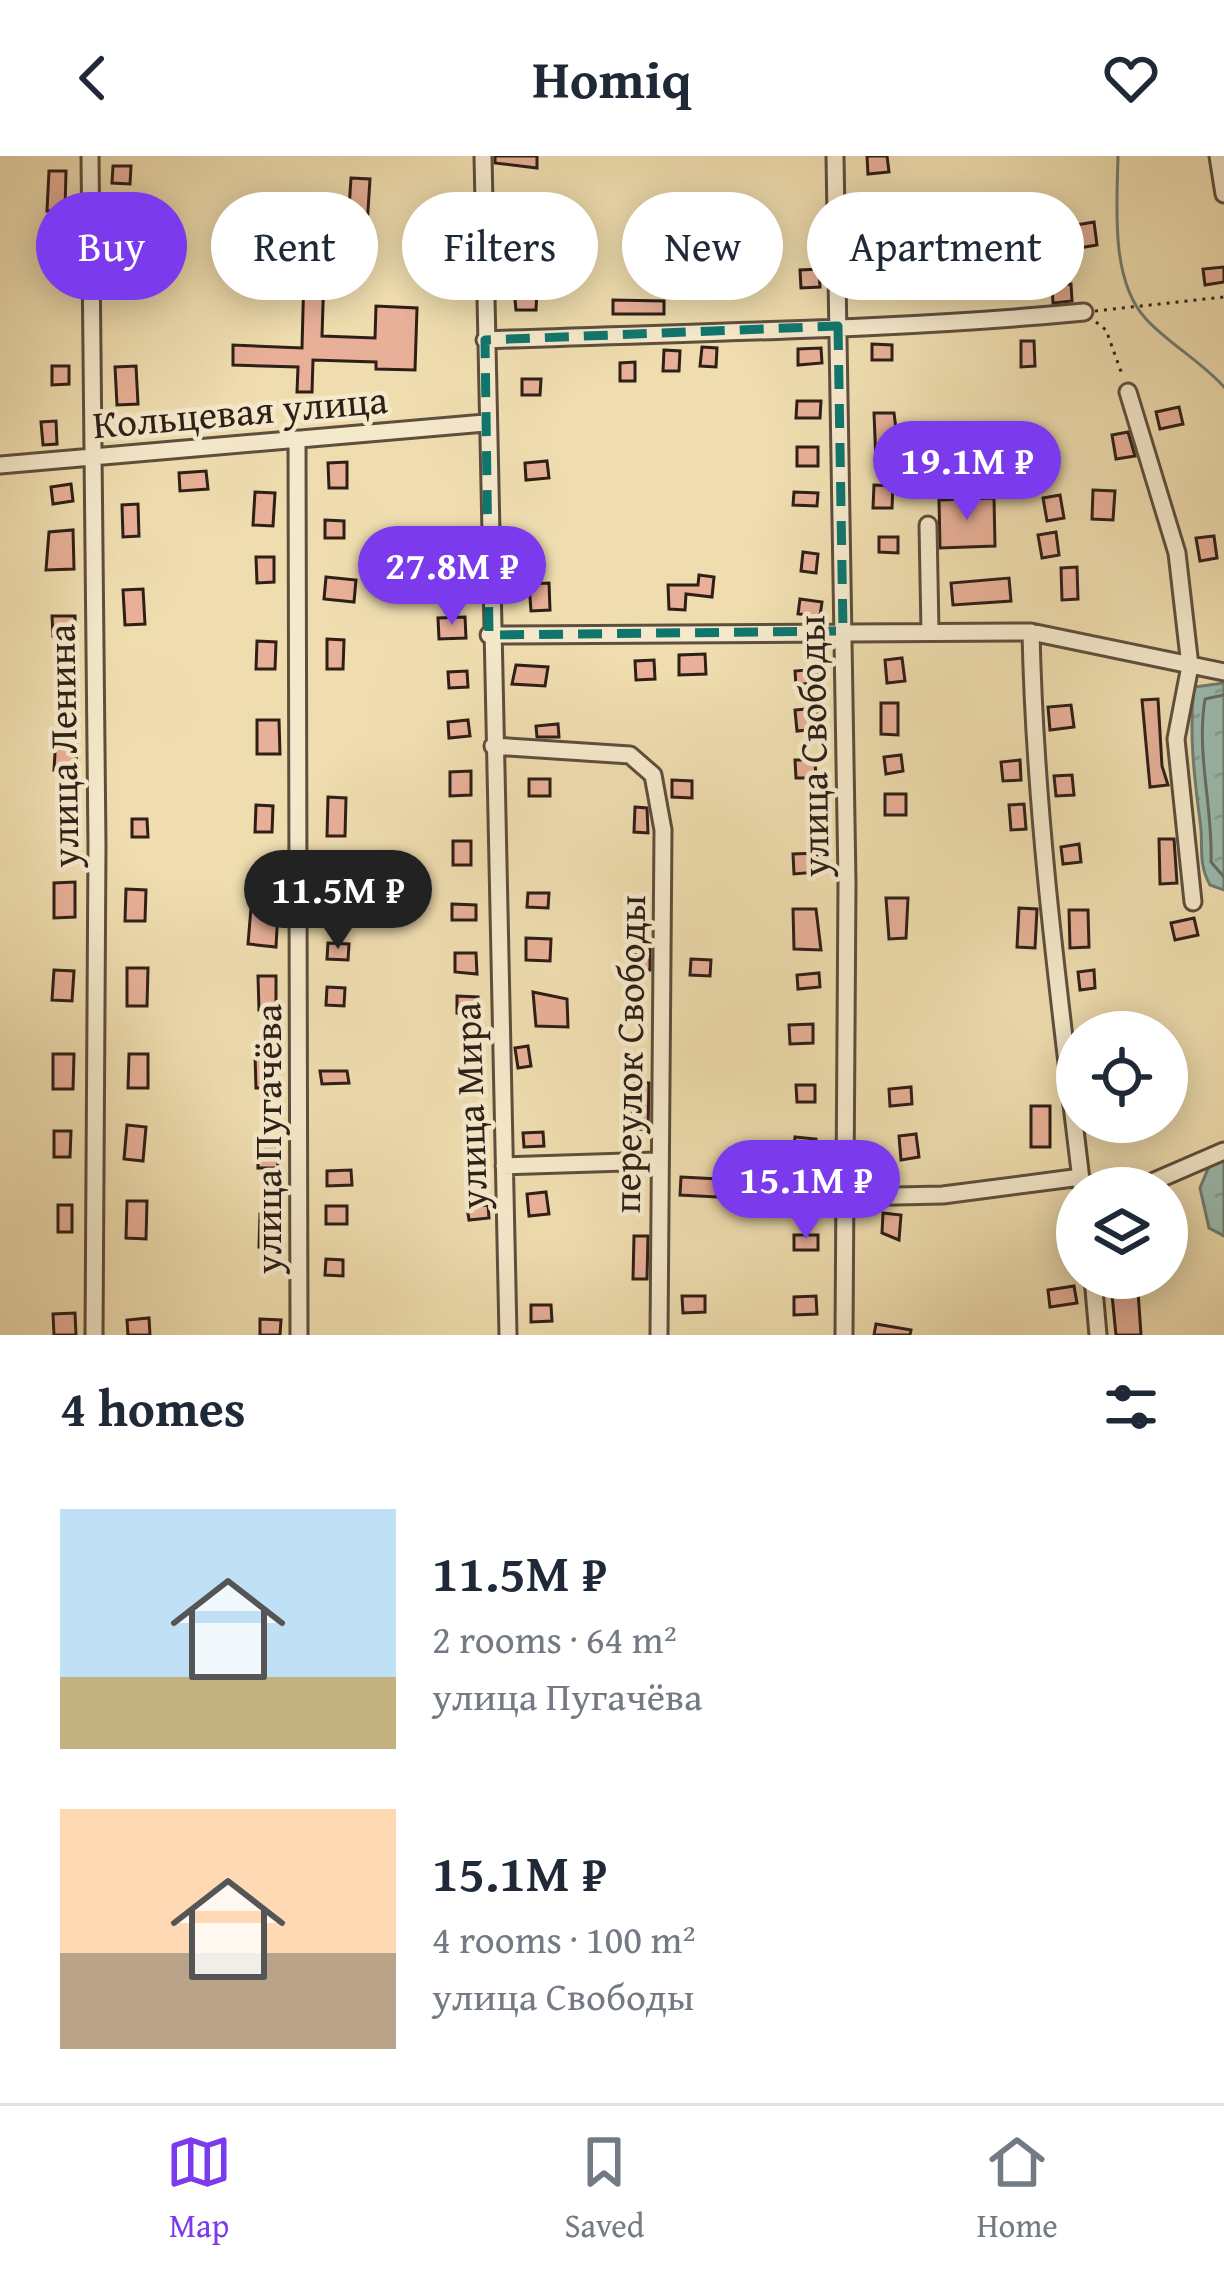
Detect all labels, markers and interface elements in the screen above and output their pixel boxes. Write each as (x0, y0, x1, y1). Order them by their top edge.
text: Homiq (532, 39, 692, 118)
icon: back (60, 45, 126, 111)
icon: heart (1098, 45, 1164, 111)
chip: Buy (36, 192, 187, 300)
chip: Rent (211, 192, 378, 300)
chip: Filters (402, 192, 598, 300)
chip: New (622, 192, 783, 300)
chip: Apartment (807, 192, 1084, 300)
street label: Кольцевая улица (90, 370, 390, 452)
pin: 19.1M ₽ (856, 421, 1078, 523)
text: 19.1M ₽ (900, 431, 1034, 488)
pin: 27.8M ₽ (341, 526, 563, 628)
text: 27.8M ₽ (385, 536, 519, 593)
street label: улица Свободы (781, 614, 843, 879)
street label: улица Ленина (31, 623, 93, 869)
pin: 11.5M ₽ (227, 850, 449, 952)
text: 11.5M ₽ (271, 860, 405, 917)
street label: переулок Свободы (597, 894, 659, 1214)
street label: улица Мира (437, 1001, 501, 1212)
street label: улица Пугачёва (238, 1003, 295, 1275)
map controls (1056, 1011, 1188, 1299)
button: locate (1056, 1011, 1188, 1143)
pin: 15.1M ₽ (695, 1140, 917, 1242)
text: 15.1M ₽ (739, 1150, 873, 1207)
button: layers (1056, 1167, 1188, 1299)
text: 4 homes (60, 1370, 246, 1445)
icon: filters (1098, 1374, 1164, 1440)
text: 11.5M ₽ (432, 1535, 607, 1610)
icon: home (156, 1557, 300, 1701)
text: 2 rooms · 64 m² (432, 1610, 677, 1667)
text: улица Пугачёва (432, 1667, 703, 1724)
text: 15.1M ₽ (432, 1835, 607, 1910)
icon: home (156, 1857, 300, 2001)
text: 4 rooms · 100 m² (432, 1910, 696, 1967)
text: улица Свободы (432, 1967, 694, 2024)
tab: Map (166, 2129, 232, 2249)
tab: Saved (564, 2129, 644, 2249)
tab: Home (977, 2129, 1058, 2249)

